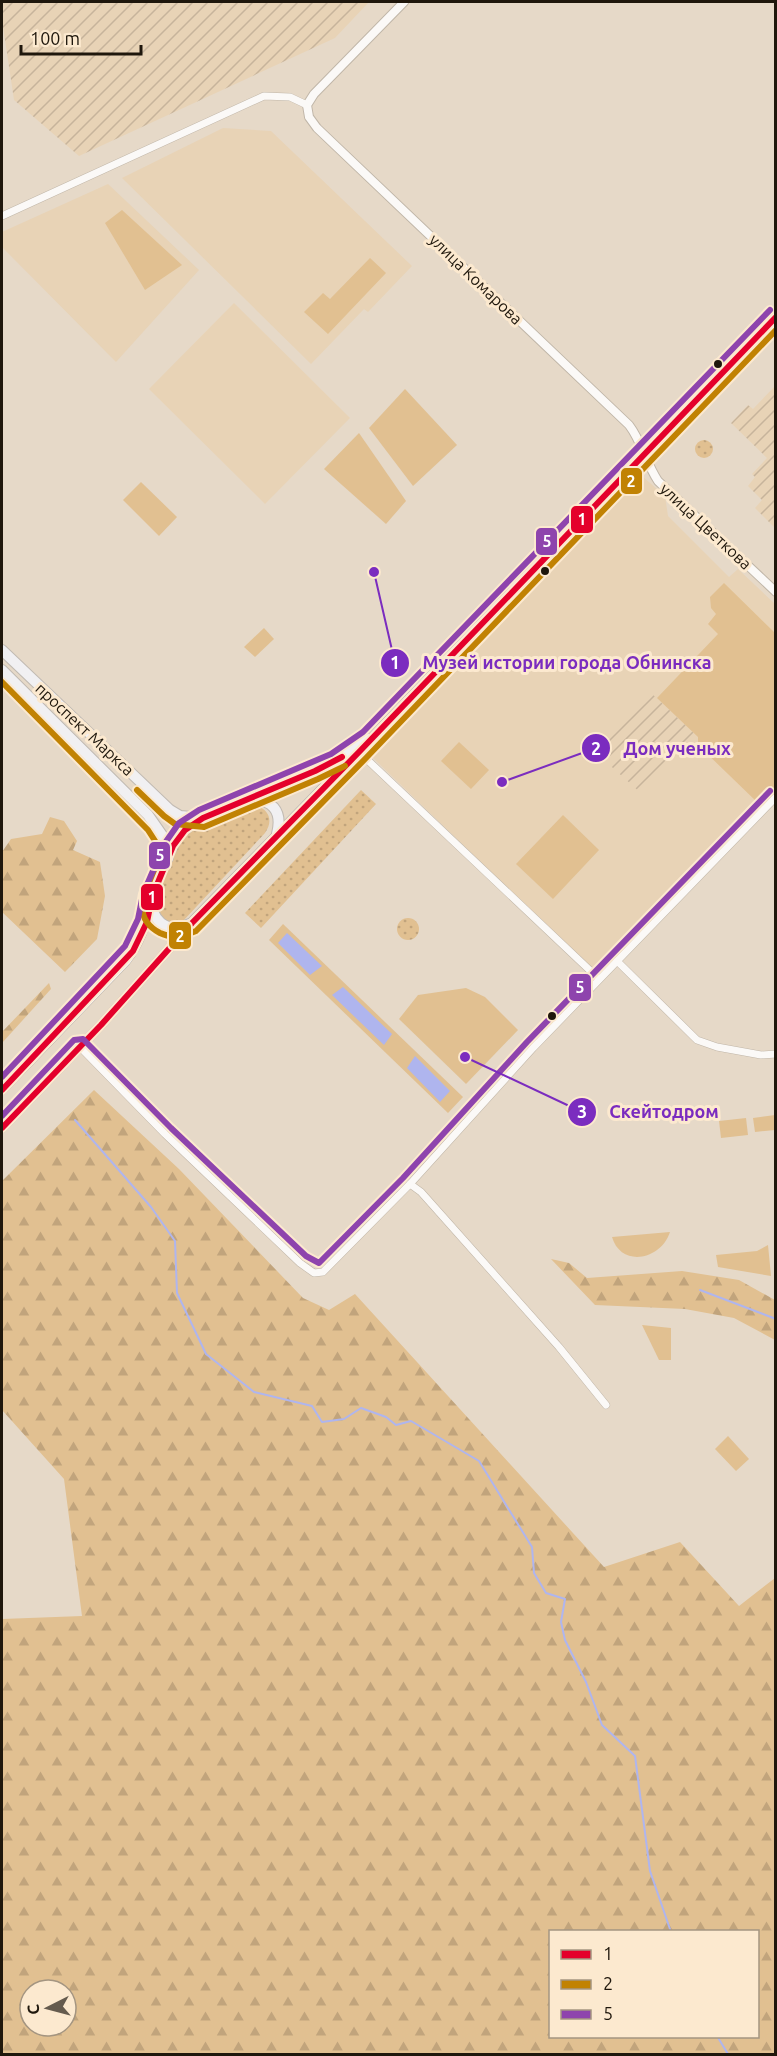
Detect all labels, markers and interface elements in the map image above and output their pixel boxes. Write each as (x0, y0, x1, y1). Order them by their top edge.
scale bar (21, 18, 141, 56)
text: 100 m (30, 28, 80, 48)
street label: улица Комарова (426, 230, 526, 328)
unlabelled marker (712, 358, 724, 370)
line badge: 2 (620, 467, 643, 495)
text: 2 (626, 472, 636, 490)
street label: улица Цветкова (657, 479, 755, 573)
line badge: 1 (570, 505, 594, 534)
text: 1 (577, 510, 587, 528)
line badge: 5 (535, 527, 558, 556)
text: 5 (542, 532, 552, 550)
unlabelled marker (539, 565, 551, 577)
callout: Музей истории города Обнинска (380, 645, 723, 681)
text: 1 (390, 652, 400, 672)
text: Музей истории города Обнинска (422, 652, 712, 672)
street label: проспект Маркса (32, 679, 138, 779)
callout: Дом ученых (581, 730, 742, 766)
text: 2 (591, 738, 601, 758)
text: Дом ученых (623, 738, 731, 758)
line badge: 5 (148, 841, 171, 870)
text: 5 (155, 846, 165, 864)
line badge: 1 (140, 883, 164, 911)
text: 1 (147, 888, 157, 906)
line badge: 2 (168, 921, 192, 950)
text: 2 (175, 927, 185, 945)
line badge: 5 (568, 973, 592, 1002)
text: 5 (575, 978, 585, 996)
unlabelled marker (546, 1010, 558, 1022)
callout: Скейтодром (567, 1094, 731, 1130)
text: 3 (577, 1101, 587, 1121)
text: Скейтодром (609, 1101, 719, 1121)
legend (549, 1930, 759, 2038)
text: 1 (603, 1943, 613, 1963)
text: 2 (603, 1973, 613, 1993)
north arrow (18, 1978, 78, 2038)
text: 5 (603, 2003, 613, 2023)
text: С (24, 2004, 43, 2016)

